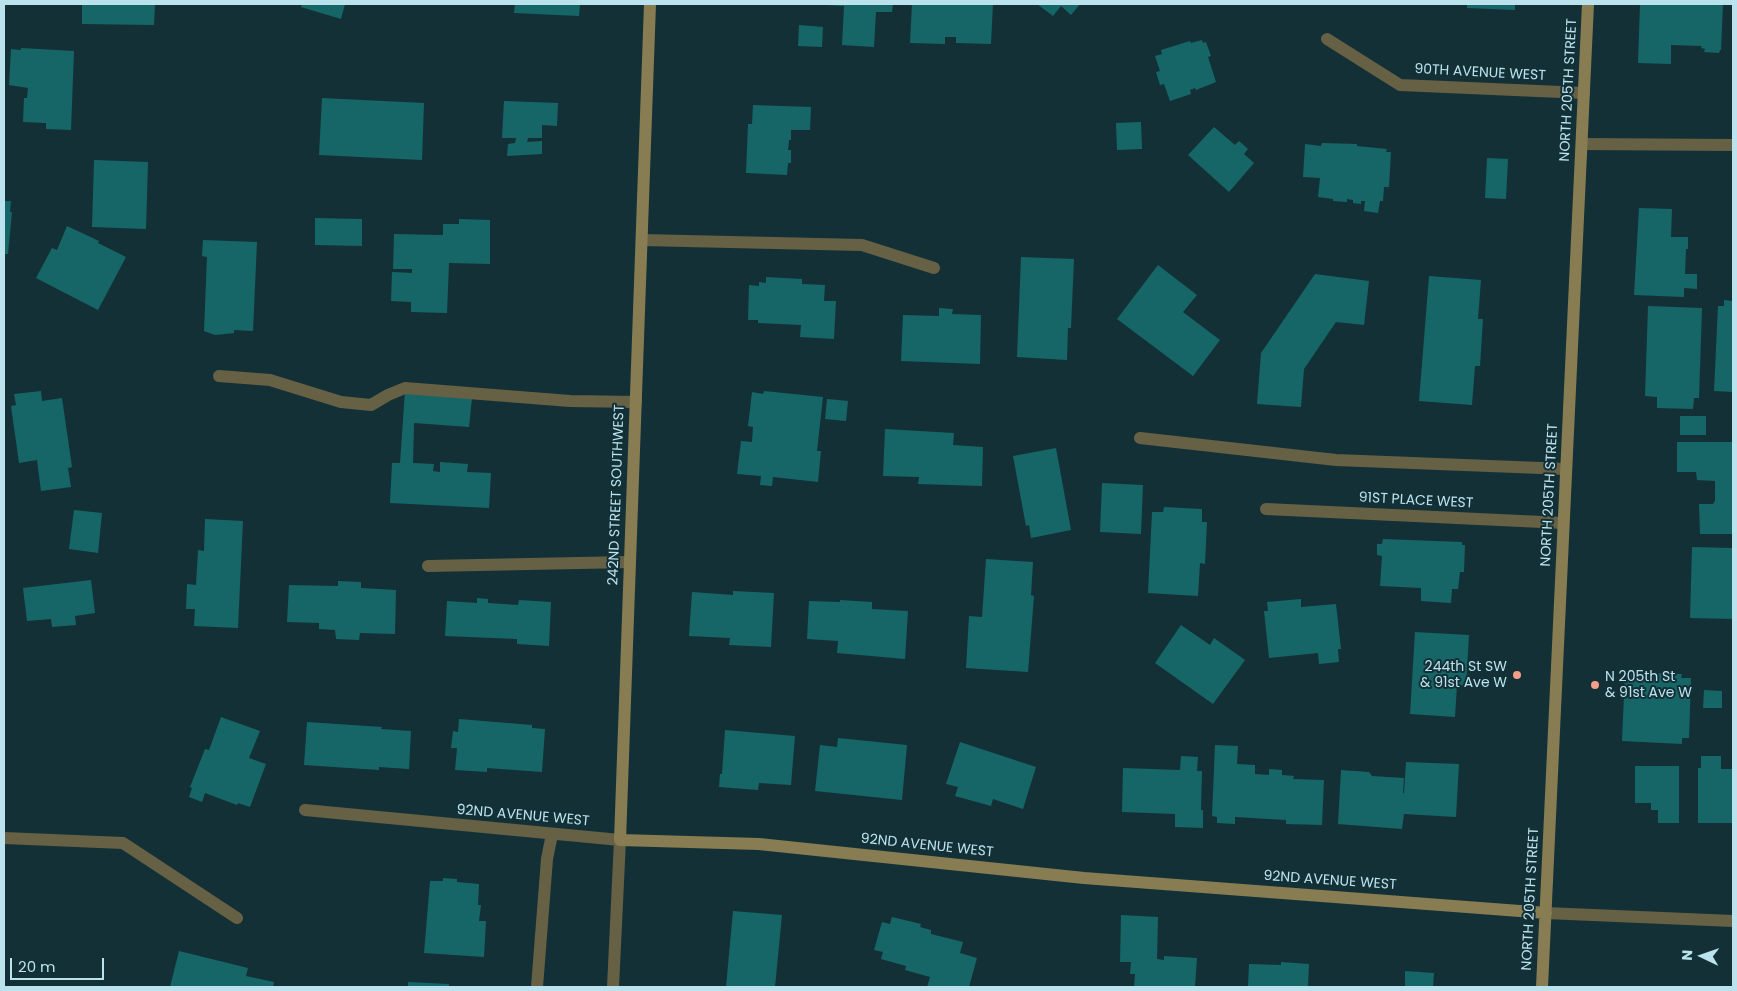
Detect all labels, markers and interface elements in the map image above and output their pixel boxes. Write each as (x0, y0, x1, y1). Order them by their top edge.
street label: NORTH 205TH STREET (1557, 18, 1581, 162)
street label: 90TH AVENUE WEST (1414, 61, 1546, 85)
street label: 242ND STREET SOUTHWEST (605, 404, 629, 586)
street label: NORTH 205TH STREET (1538, 423, 1562, 567)
street label: 91ST PLACE WEST (1358, 490, 1474, 512)
place label: 244th St SW & 91st Ave W (1420, 659, 1507, 692)
marker: 244th St SW & 91st Ave W (1511, 669, 1523, 681)
place label: N 205th St & 91st Ave W (1605, 669, 1692, 702)
marker: N 205th St & 91st Ave W (1589, 679, 1601, 691)
street label: 92ND AVENUE WEST (456, 802, 590, 830)
street label: NORTH 205TH STREET (1519, 827, 1543, 971)
street label: 92ND AVENUE WEST (860, 831, 994, 861)
street label: 92ND AVENUE WEST (1263, 868, 1397, 894)
north arrow (1677, 931, 1727, 981)
scale bar (12, 948, 106, 980)
text: N (1677, 949, 1697, 961)
text: 20 m (18, 956, 56, 977)

